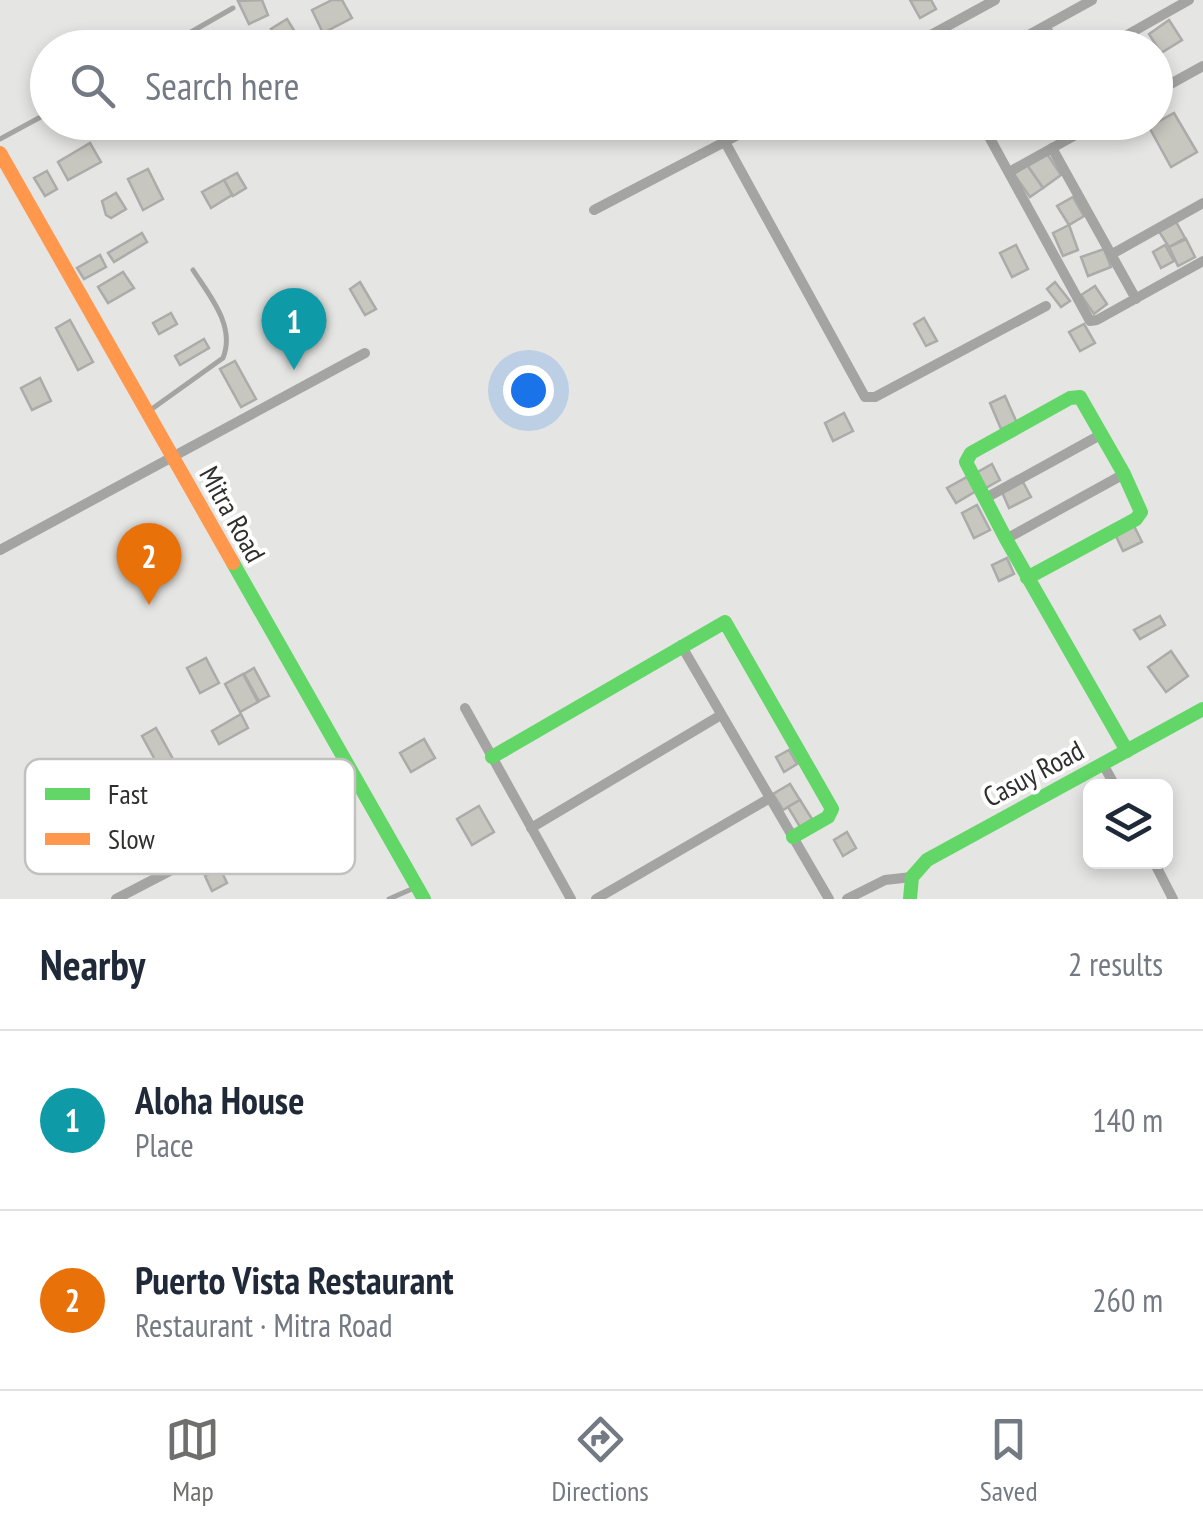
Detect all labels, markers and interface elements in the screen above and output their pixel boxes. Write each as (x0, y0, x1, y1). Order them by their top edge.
search box (30, 30, 1173, 140)
icon: search (65, 58, 120, 113)
text: Search here (145, 61, 299, 110)
pin: 1 (262, 288, 326, 370)
your location (503, 365, 554, 416)
street label: Mitra Road (192, 459, 274, 569)
pin: 2 (116, 522, 182, 605)
street label: Casuy Road (976, 731, 1090, 815)
legend (25, 759, 355, 874)
text: Fast (108, 775, 148, 812)
map controls (1083, 779, 1173, 869)
button: layers (1083, 779, 1173, 869)
text: Slow (108, 820, 155, 857)
text: Nearby (40, 937, 145, 992)
text: 2 results (1068, 943, 1163, 985)
text: Aloha House (135, 1075, 304, 1124)
text: 1 (65, 1099, 80, 1141)
text: 140 m (1092, 1099, 1163, 1141)
text: Place (135, 1124, 194, 1166)
text: Puerto Vista Restaurant (135, 1255, 454, 1304)
text: 2 (65, 1279, 80, 1321)
text: 260 m (1092, 1279, 1163, 1321)
text: Restaurant · Mitra Road (135, 1304, 393, 1346)
tab: Map (165, 1412, 220, 1509)
tab: Directions (551, 1412, 649, 1509)
tab: Saved (980, 1412, 1038, 1509)

